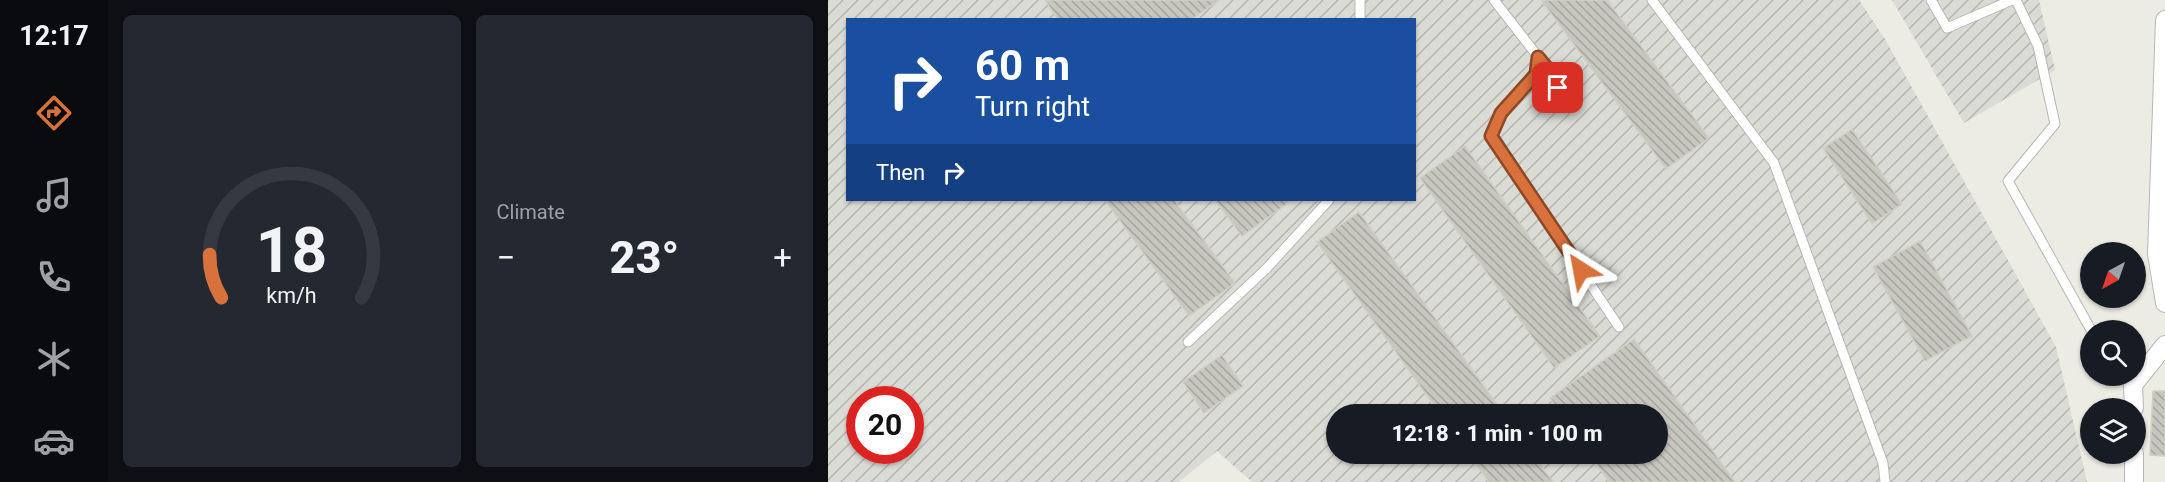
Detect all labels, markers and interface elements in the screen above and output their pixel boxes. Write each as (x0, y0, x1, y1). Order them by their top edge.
text: 12:17 (19, 20, 89, 52)
text: 60 m (975, 41, 1070, 90)
icon: right (876, 42, 954, 120)
pin (1532, 62, 1583, 113)
icon: arrive (1541, 71, 1574, 104)
text: Turn right (975, 91, 1090, 123)
icon: directions (33, 92, 75, 134)
icon: right (937, 156, 970, 189)
text: Then (876, 160, 925, 185)
icon: music (33, 174, 75, 216)
text: Climate (497, 200, 565, 224)
text: 18 (256, 214, 328, 287)
text: 23° (610, 231, 679, 284)
text: − (497, 238, 515, 277)
text: + (773, 238, 792, 277)
position arrow (1549, 238, 1613, 302)
north arrow (2080, 242, 2146, 308)
map controls (2080, 242, 2146, 464)
icon: phone (33, 256, 75, 298)
text: km/h (267, 283, 317, 308)
button: search (2080, 320, 2146, 386)
icon: climate (33, 338, 75, 380)
speed limit sign: 20 (846, 386, 924, 464)
button: layers (2080, 398, 2146, 464)
icon: car (33, 420, 75, 462)
text: 12:18 · 1 min · 100 m (1392, 421, 1602, 446)

